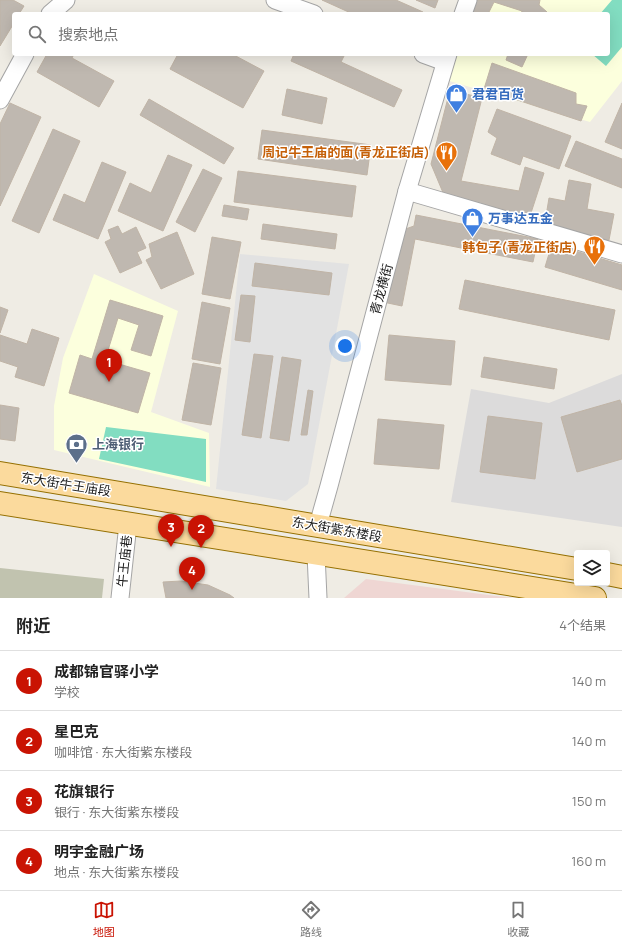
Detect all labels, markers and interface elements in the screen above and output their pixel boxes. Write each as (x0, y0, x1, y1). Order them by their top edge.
search box (12, 12, 610, 56)
icon: search (26, 23, 48, 45)
text: 搜索地点 (58, 24, 118, 45)
shop icon: 君君百货 (444, 81, 470, 114)
place label: 君君百货 (472, 85, 524, 103)
restaurant icon: 周记牛王庙的面(青龙正街店) (433, 139, 459, 172)
place label: 周记牛王庙的面(青龙正街店) (262, 143, 430, 161)
shop icon: 万事达五金 (460, 205, 486, 238)
place label: 万事达五金 (488, 209, 553, 227)
restaurant icon: 韩包子(青龙正街店) (581, 234, 607, 267)
place label: 韩包子(青龙正街店) (462, 238, 578, 256)
street label: 青龙横街 (366, 262, 396, 316)
your location (335, 336, 355, 356)
pin: 1 (96, 349, 122, 382)
bank icon: 上海银行 (63, 431, 89, 464)
place label: 上海银行 (92, 435, 144, 453)
street label: 东大街牛王庙段 (20, 468, 112, 500)
street label: 东大街紫东楼段 (291, 512, 383, 546)
pin: 3 (158, 514, 184, 547)
pin: 2 (188, 515, 214, 548)
street label: 牛王庙巷 (112, 534, 136, 588)
map controls (574, 550, 610, 586)
button: layers (574, 550, 610, 586)
pin: 4 (179, 557, 205, 590)
text: 附近 (16, 614, 50, 637)
text: 4个结果 (559, 616, 606, 634)
text: 成都锦官驿小学 (54, 661, 159, 682)
text: 1 (26, 672, 32, 690)
text: 140 m (572, 672, 606, 690)
text: 学校 (54, 683, 80, 701)
text: 星巴克 (54, 721, 99, 742)
text: 2 (25, 732, 33, 750)
text: 140 m (572, 732, 606, 750)
text: 咖啡馆 · 东大街紫东楼段 (54, 743, 192, 761)
text: 花旗银行 (54, 781, 114, 802)
text: 3 (25, 792, 33, 810)
text: 150 m (572, 792, 606, 810)
text: 银行 · 东大街紫东楼段 (54, 803, 179, 821)
text: 明宇金融广场 (54, 841, 144, 862)
text: 4 (25, 852, 33, 870)
text: 160 m (571, 852, 606, 870)
text: 地点 · 东大街紫东楼段 (54, 863, 179, 881)
tab: 地图 (93, 899, 115, 939)
tab: 路线 (300, 899, 322, 939)
tab: 收藏 (507, 899, 529, 939)

